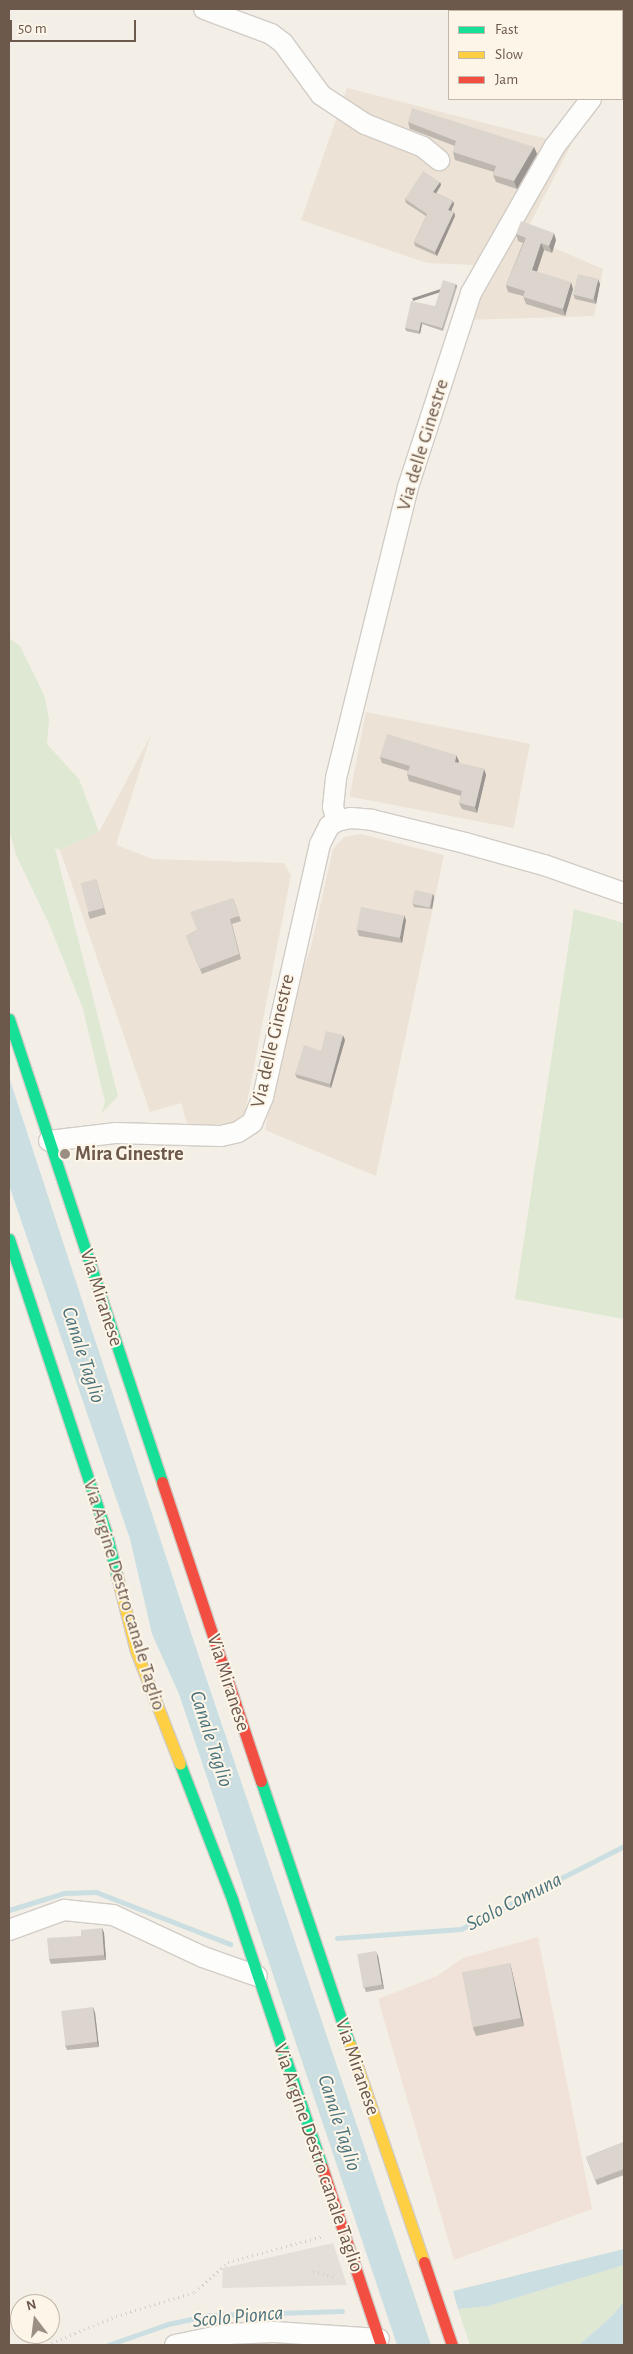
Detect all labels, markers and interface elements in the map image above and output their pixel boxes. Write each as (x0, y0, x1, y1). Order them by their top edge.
scale bar (12, 10, 139, 42)
legend (448, 10, 623, 100)
text: 50 m (18, 21, 47, 36)
text: Fast (495, 22, 518, 37)
text: Slow (495, 47, 523, 62)
text: Jam (495, 72, 518, 87)
street label: Via delle Ginestre (392, 376, 454, 514)
street label: Via delle Ginestre (246, 972, 300, 1110)
place label: Mira Ginestre (75, 1142, 184, 1166)
marker: Mira Ginestre (59, 1148, 71, 1160)
street label: Via Miranese (74, 1246, 128, 1350)
water label: Canale Taglio (56, 1304, 110, 1406)
street label: Via Argine Destro canale Taglio (77, 1477, 171, 1713)
street label: Via Miranese (201, 1631, 255, 1735)
water label: Canale Taglio (184, 1688, 238, 1790)
water label: Scolo Comuna (462, 1867, 566, 1937)
street label: Via Miranese (329, 2015, 385, 2119)
street label: Via Argine Destro canale Taglio (268, 2041, 368, 2275)
water label: Canale Taglio (312, 2072, 366, 2174)
north arrow (10, 2294, 60, 2344)
text: N (25, 2297, 38, 2314)
water label: Scolo Pionca (191, 2300, 285, 2334)

